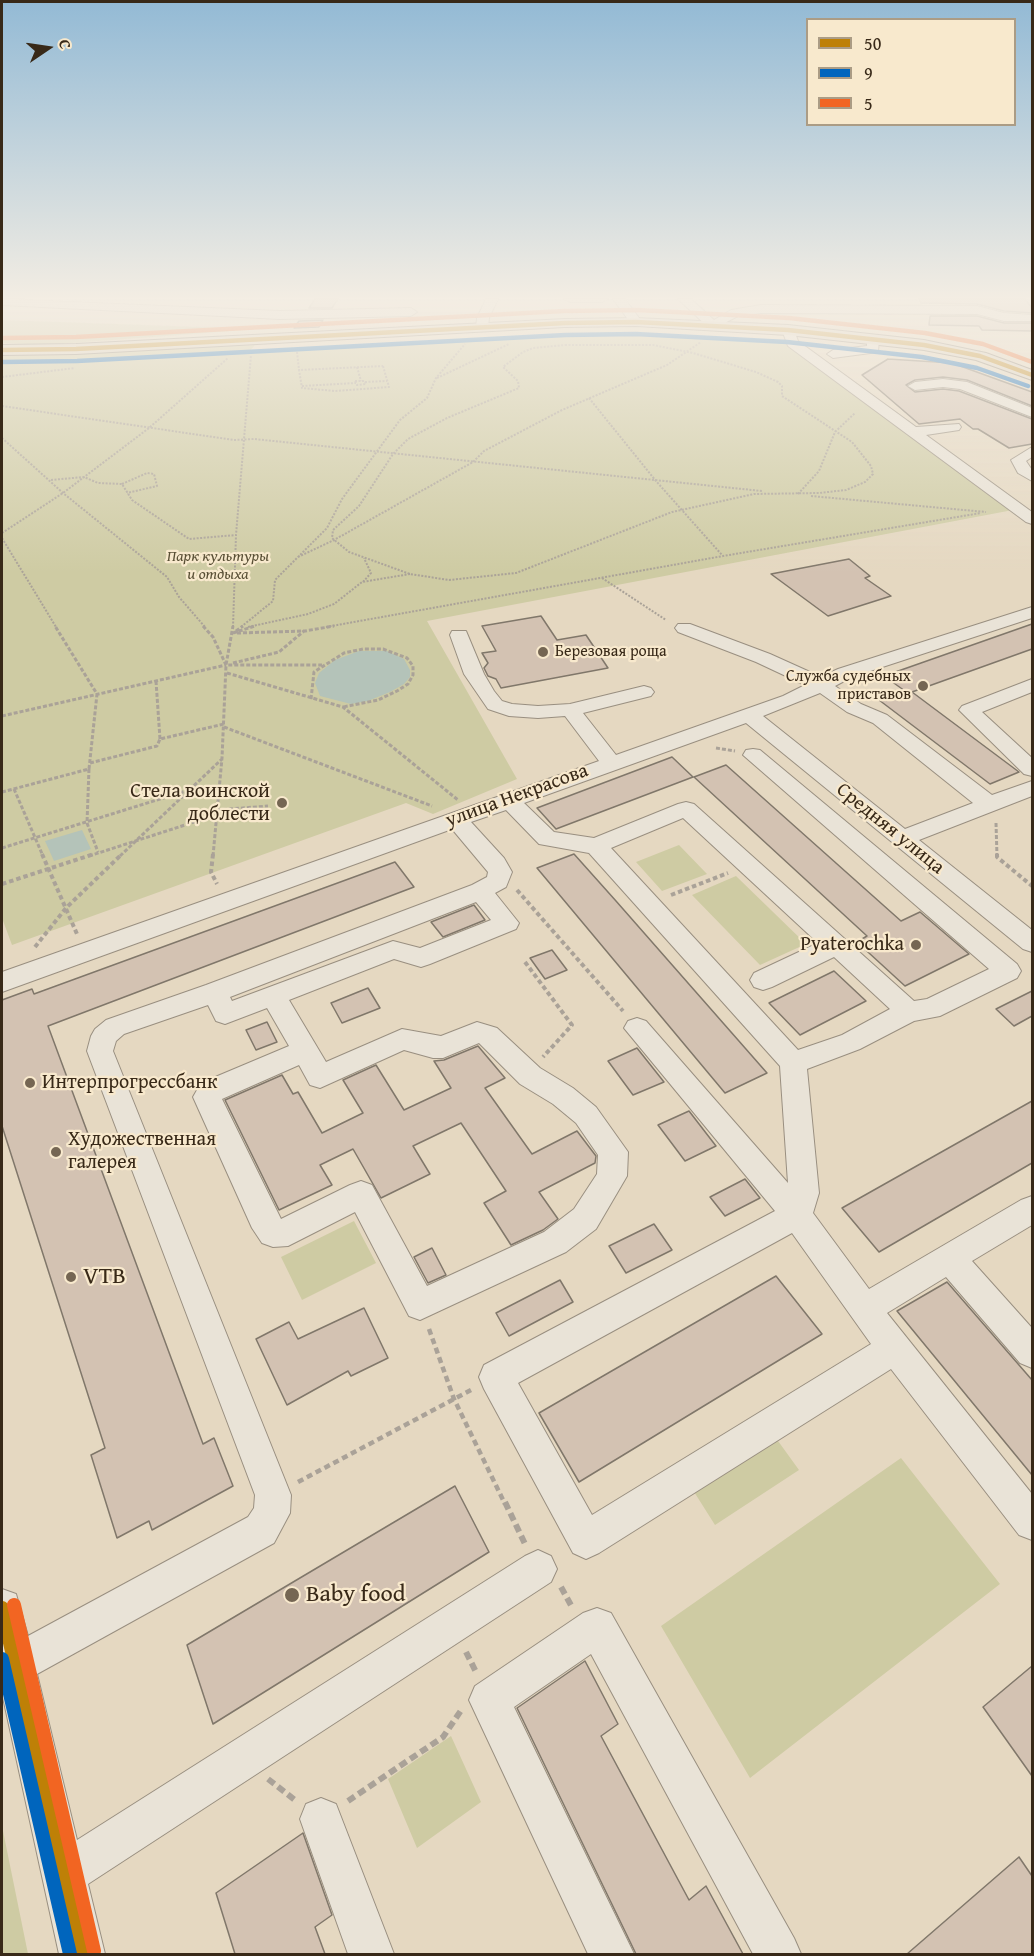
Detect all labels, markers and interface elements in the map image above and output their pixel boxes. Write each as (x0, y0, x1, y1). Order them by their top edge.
north arrow (18, 18, 78, 78)
legend (806, 18, 1016, 126)
text: 50 (864, 30, 881, 57)
text: С (53, 37, 78, 51)
text: 9 (864, 60, 873, 87)
text: 5 (864, 90, 873, 117)
park label: Парк культуры и отдыха (167, 547, 269, 585)
place label: Березовая роща (555, 642, 667, 662)
marker: Березовая роща (536, 645, 550, 659)
place label: Служба судебных приставов (786, 667, 911, 705)
marker: Служба судебных приставов (916, 679, 930, 693)
street label: улица Некрасова (442, 759, 592, 833)
street label: Средняя улица (831, 778, 949, 880)
place label: Стела воинской доблести (130, 780, 270, 827)
marker: Стела воинской доблести (275, 796, 289, 810)
place label: Pyaterochka (800, 933, 904, 957)
marker: Pyaterochka (909, 938, 923, 952)
place label: Интерпрогрессбанк (42, 1071, 217, 1095)
marker: Интерпрогрессбанк (23, 1076, 37, 1090)
place label: Художественная галерея (68, 1128, 216, 1175)
marker: Художественная галерея (49, 1145, 63, 1159)
place label: VTB (83, 1263, 126, 1291)
marker: VTB (64, 1270, 78, 1284)
place label: Baby food (306, 1581, 406, 1609)
marker: Baby food (283, 1586, 301, 1604)

